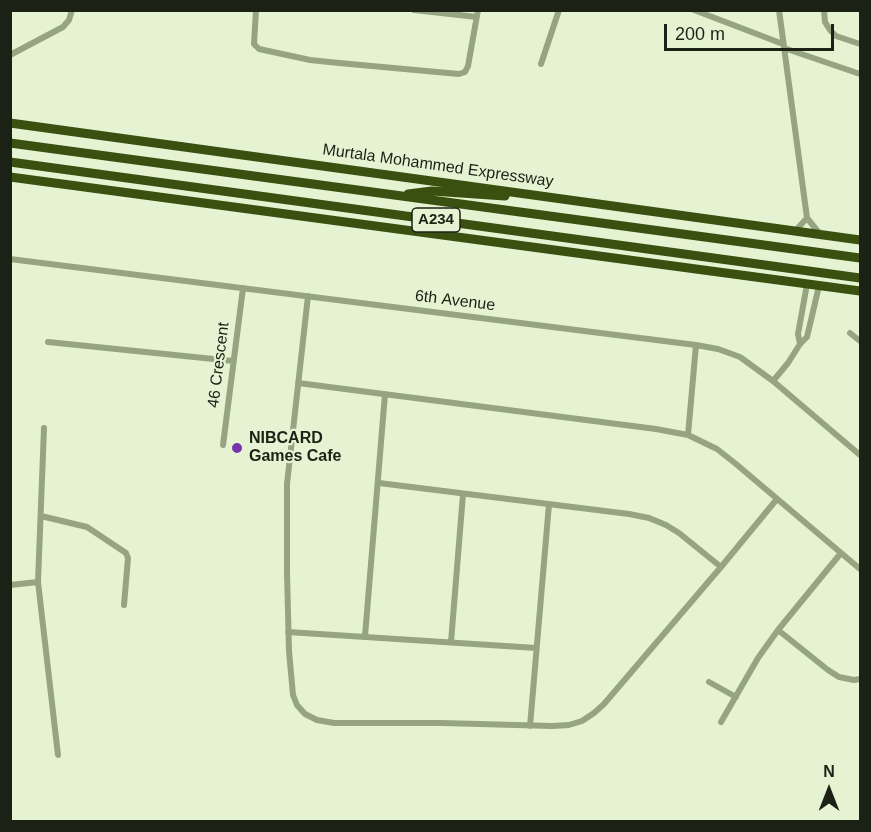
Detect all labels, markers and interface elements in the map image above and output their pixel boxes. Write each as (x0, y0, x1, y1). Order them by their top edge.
scale bar (667, 12, 836, 50)
text: 200 m (675, 24, 725, 44)
street label: Murtala Mohammed Expressway (321, 140, 555, 192)
road number: A234 (412, 208, 460, 232)
street label: 6th Avenue (414, 287, 496, 315)
street label: 46 Crescent (204, 321, 234, 409)
place label: NIBCARD Games Cafe (249, 429, 341, 467)
marker: NIBCARD Games Cafe (230, 441, 244, 455)
north arrow (799, 760, 859, 820)
text: N (823, 763, 835, 780)

